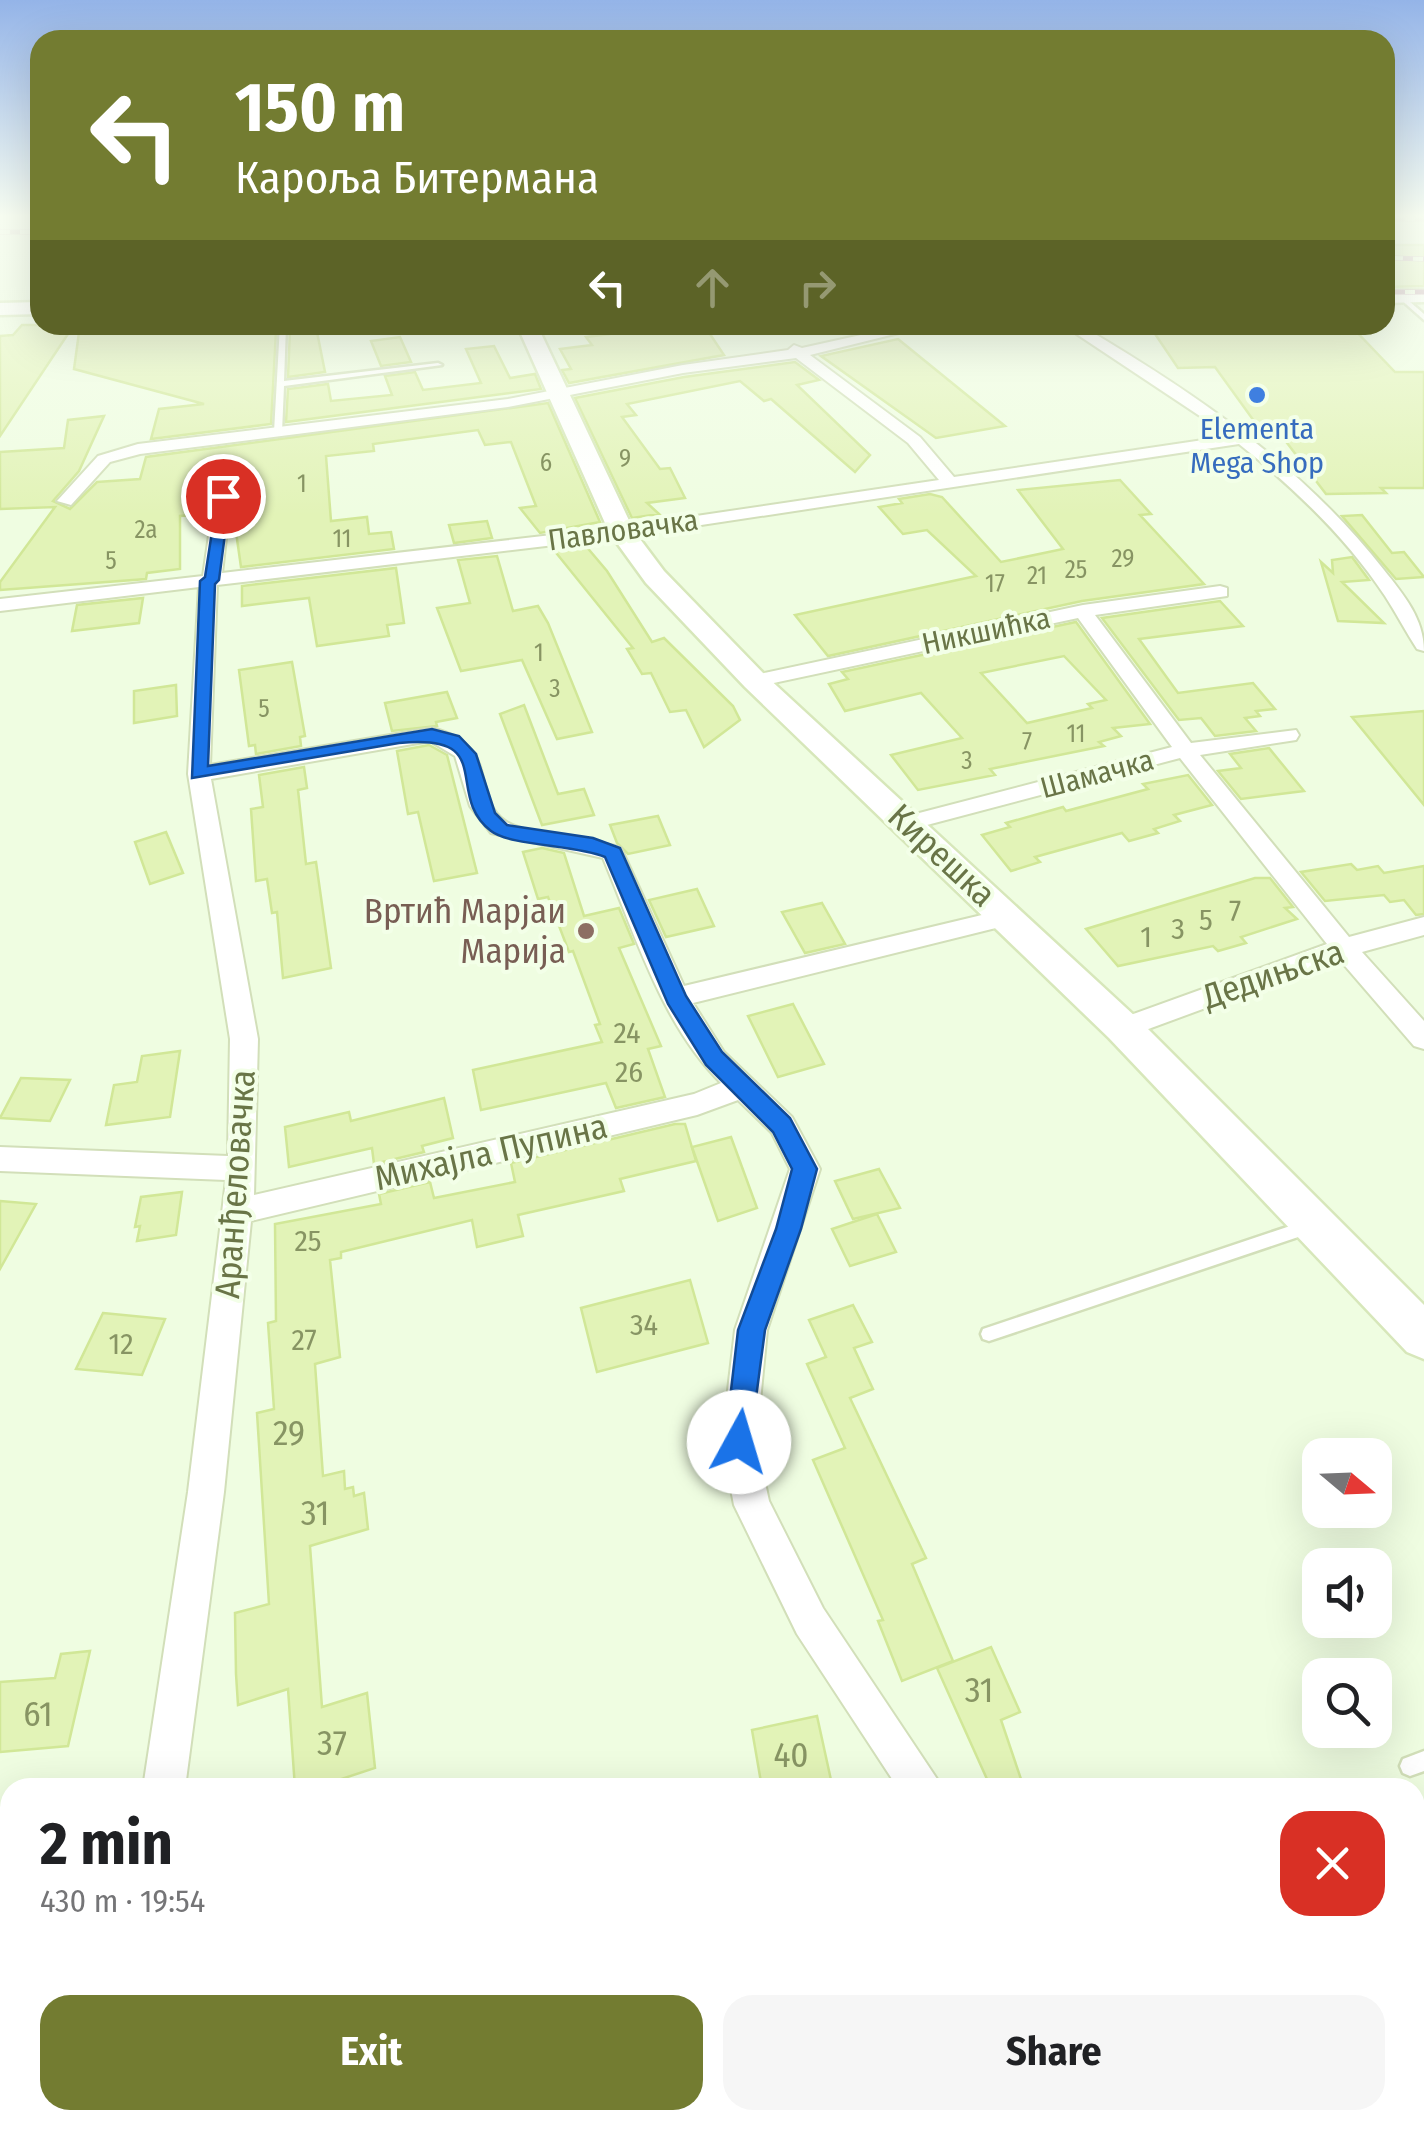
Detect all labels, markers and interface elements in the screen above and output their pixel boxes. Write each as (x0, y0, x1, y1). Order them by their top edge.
text: 150 m (235, 66, 405, 150)
icon: left (70, 70, 200, 200)
text: Кароља Битермана (235, 151, 599, 205)
icon: left (580, 260, 635, 315)
icon: ahead (685, 260, 740, 315)
icon: right (790, 260, 845, 315)
marker: Elementa Mega Shop (1246, 384, 1268, 406)
place label: Elementa Mega Shop (1190, 411, 1324, 481)
house number: 9 (619, 444, 631, 474)
house number: 6 (540, 448, 552, 478)
pin (181, 454, 266, 539)
icon: arrive (196, 469, 251, 524)
house number: 1 (297, 469, 307, 499)
street label: Павловачка (545, 502, 701, 558)
house number: 2a (134, 515, 158, 545)
house number: 11 (332, 524, 352, 554)
house number: 29 (1111, 544, 1135, 574)
house number: 5 (105, 546, 117, 576)
house number: 25 (1065, 555, 1087, 585)
house number: 21 (1027, 561, 1047, 591)
house number: 17 (985, 569, 1005, 599)
street label: Никшићка (919, 600, 1053, 662)
house number: 1 (534, 638, 544, 668)
house number: 3 (549, 674, 561, 704)
house number: 5 (258, 694, 270, 724)
house number: 11 (1066, 719, 1086, 749)
house number: 7 (1022, 727, 1032, 757)
street label: Шамачка (1037, 742, 1157, 806)
house number: 3 (961, 746, 973, 776)
street label: Кирешка (880, 795, 1004, 915)
place label: Вртић Марјаи Марија (364, 890, 566, 972)
house number: 7 (1229, 893, 1241, 929)
house number: 5 (1199, 902, 1213, 938)
house number: 3 (1171, 911, 1185, 947)
house number: 1 (1140, 919, 1152, 955)
marker: Вртић Марјаи Марија (575, 920, 597, 942)
street label: Дедињска (1196, 930, 1349, 1018)
house number: 24 (613, 1015, 641, 1051)
house number: 26 (615, 1054, 643, 1090)
street label: Аранђеловачка (206, 1068, 264, 1300)
street label: Михајла Пупина (371, 1105, 611, 1199)
house number: 25 (295, 1223, 322, 1259)
house number: 34 (630, 1307, 658, 1343)
house number: 27 (291, 1322, 317, 1358)
house number: 12 (109, 1326, 133, 1362)
position arrow (687, 1390, 791, 1494)
house number: 29 (273, 1412, 305, 1454)
north arrow (1302, 1438, 1392, 1528)
map controls (1302, 1438, 1392, 1748)
house number: 31 (301, 1492, 329, 1534)
button: sound (1302, 1548, 1392, 1638)
button: search (1302, 1658, 1392, 1748)
house number: 31 (965, 1669, 993, 1711)
house number: 61 (23, 1693, 53, 1735)
house number: 37 (317, 1722, 347, 1764)
house number: 40 (773, 1734, 809, 1776)
text: 2 min (40, 1808, 173, 1880)
button: close (1280, 1811, 1385, 1916)
text: 430 m · 19:54 (40, 1882, 205, 1920)
button: Exit (40, 1995, 703, 2110)
button: Share (723, 1995, 1385, 2110)

